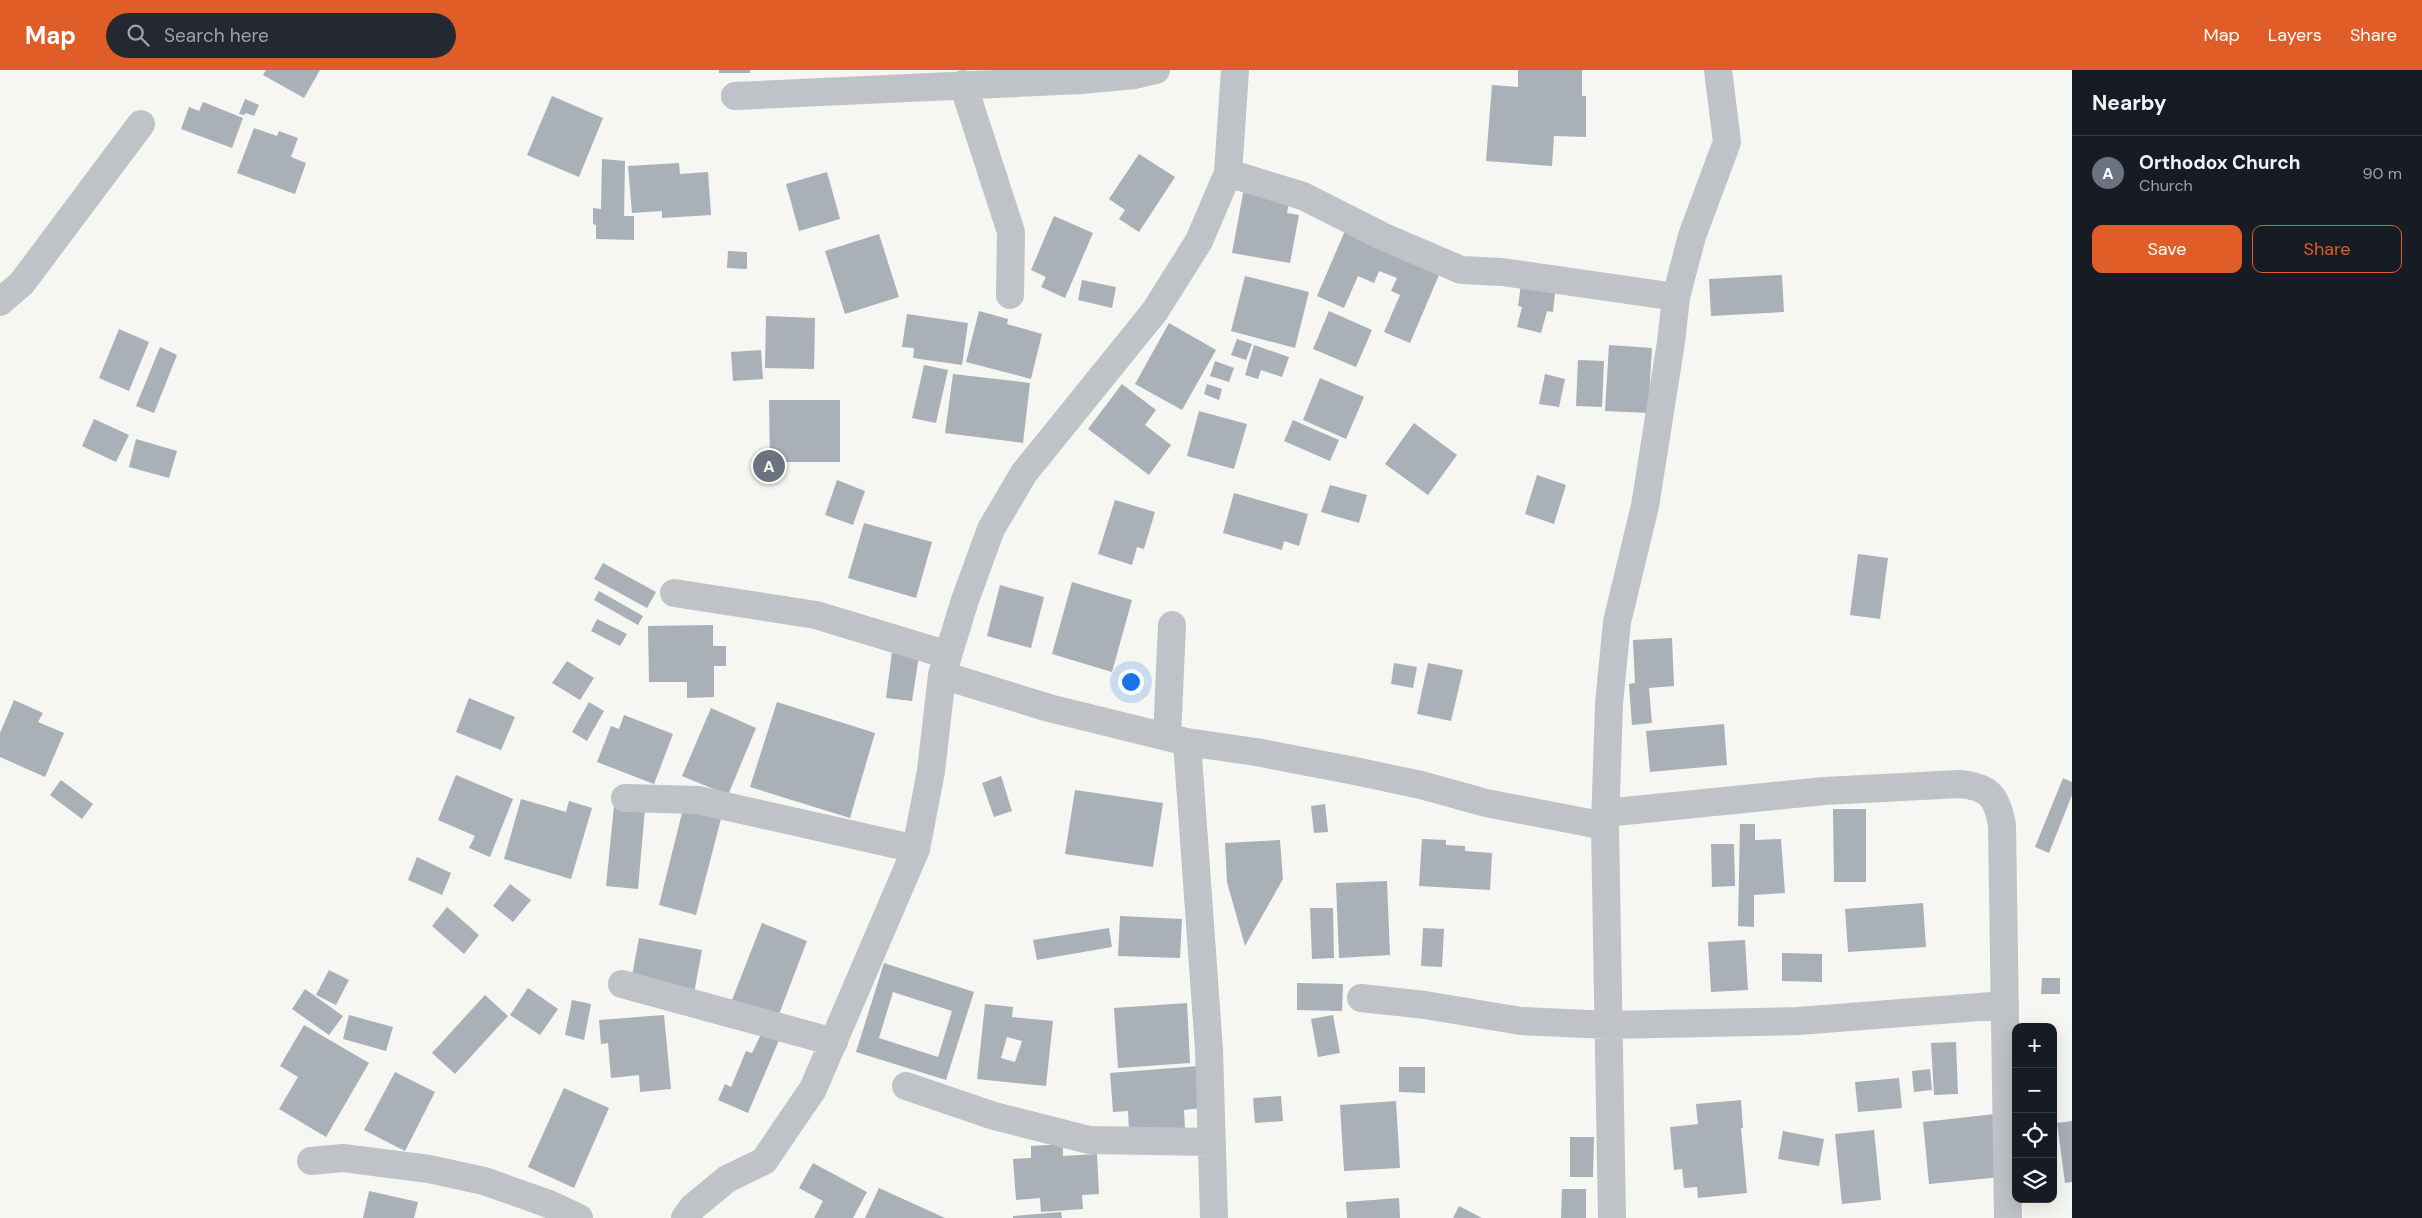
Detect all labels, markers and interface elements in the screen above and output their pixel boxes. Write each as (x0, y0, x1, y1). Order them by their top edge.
search box (106, 13, 456, 58)
text: Map (25, 20, 76, 51)
icon: search (124, 21, 152, 49)
text: Search here (164, 23, 269, 48)
text: Map (2204, 23, 2240, 47)
text: Layers (2268, 23, 2322, 47)
text: Share (2350, 23, 2397, 47)
text: Nearby (2092, 89, 2166, 117)
text: Orthodox Church (2139, 150, 2300, 175)
text: A (2102, 163, 2114, 184)
text: 90 m (2362, 163, 2402, 184)
text: Church (2139, 175, 2193, 196)
button: Save (2092, 225, 2242, 273)
button: Share (2252, 225, 2402, 273)
pin: A (753, 447, 785, 485)
your location (1118, 669, 1144, 695)
map controls (2012, 1023, 2057, 1203)
button: + (2012, 1023, 2057, 1068)
button: − (2012, 1068, 2057, 1113)
button: locate (2012, 1113, 2057, 1158)
button: layers (2012, 1158, 2057, 1203)

